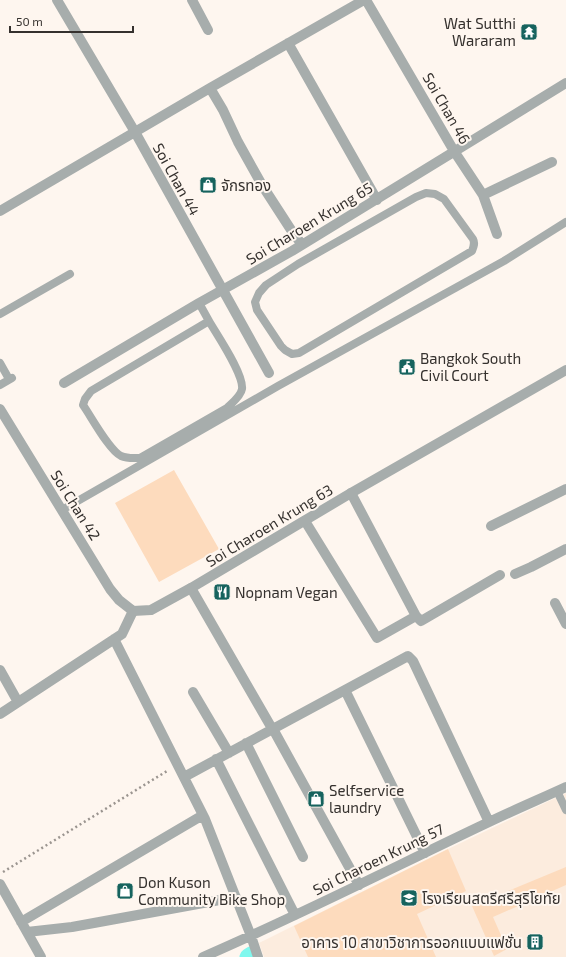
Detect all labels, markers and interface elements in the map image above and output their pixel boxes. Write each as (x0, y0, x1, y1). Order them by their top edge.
scale bar (10, 8, 133, 34)
text: 50 m (16, 14, 43, 28)
place label: Wat Sutthi Wararam (444, 14, 516, 49)
temple icon: Wat Sutthi Wararam (519, 22, 539, 42)
street label: Soi Chan 46 (419, 69, 475, 147)
street label: Soi Chan 44 (150, 140, 204, 218)
shop icon: จักรทอง (198, 175, 218, 195)
place label: จักรทอง (221, 176, 271, 194)
street label: Soi Charoen Krung 65 (242, 178, 376, 268)
place label: Bangkok South Civil Court (420, 349, 521, 384)
public building icon: Bangkok South Civil Court (397, 357, 417, 377)
street label: Soi Chan 42 (47, 467, 105, 543)
street label: Soi Charoen Krung 63 (202, 480, 336, 570)
restaurant icon: Nopnam Vegan (212, 582, 232, 602)
place label: Nopnam Vegan (235, 583, 338, 601)
place label: Selfservice laundry (329, 781, 404, 816)
shop icon: Selfservice laundry (306, 789, 326, 809)
street label: Soi Charoen Krung 57 (310, 819, 447, 899)
place label: Don Kuson Community Bike Shop (138, 873, 285, 908)
shop icon: Don Kuson Community Bike Shop (115, 881, 135, 901)
school or university icon: โรงเรียนสตรีศรีสุริโยทัย (399, 888, 419, 908)
place label: โรงเรียนสตรีศรีสุริโยทัย (422, 889, 561, 908)
building icon: อาคาร 10 สาขาวิชาการออกแบบแฟชั่น (525, 932, 545, 952)
place label: อาคาร 10 สาขาวิชาการออกแบบแฟชั่น (301, 933, 522, 951)

